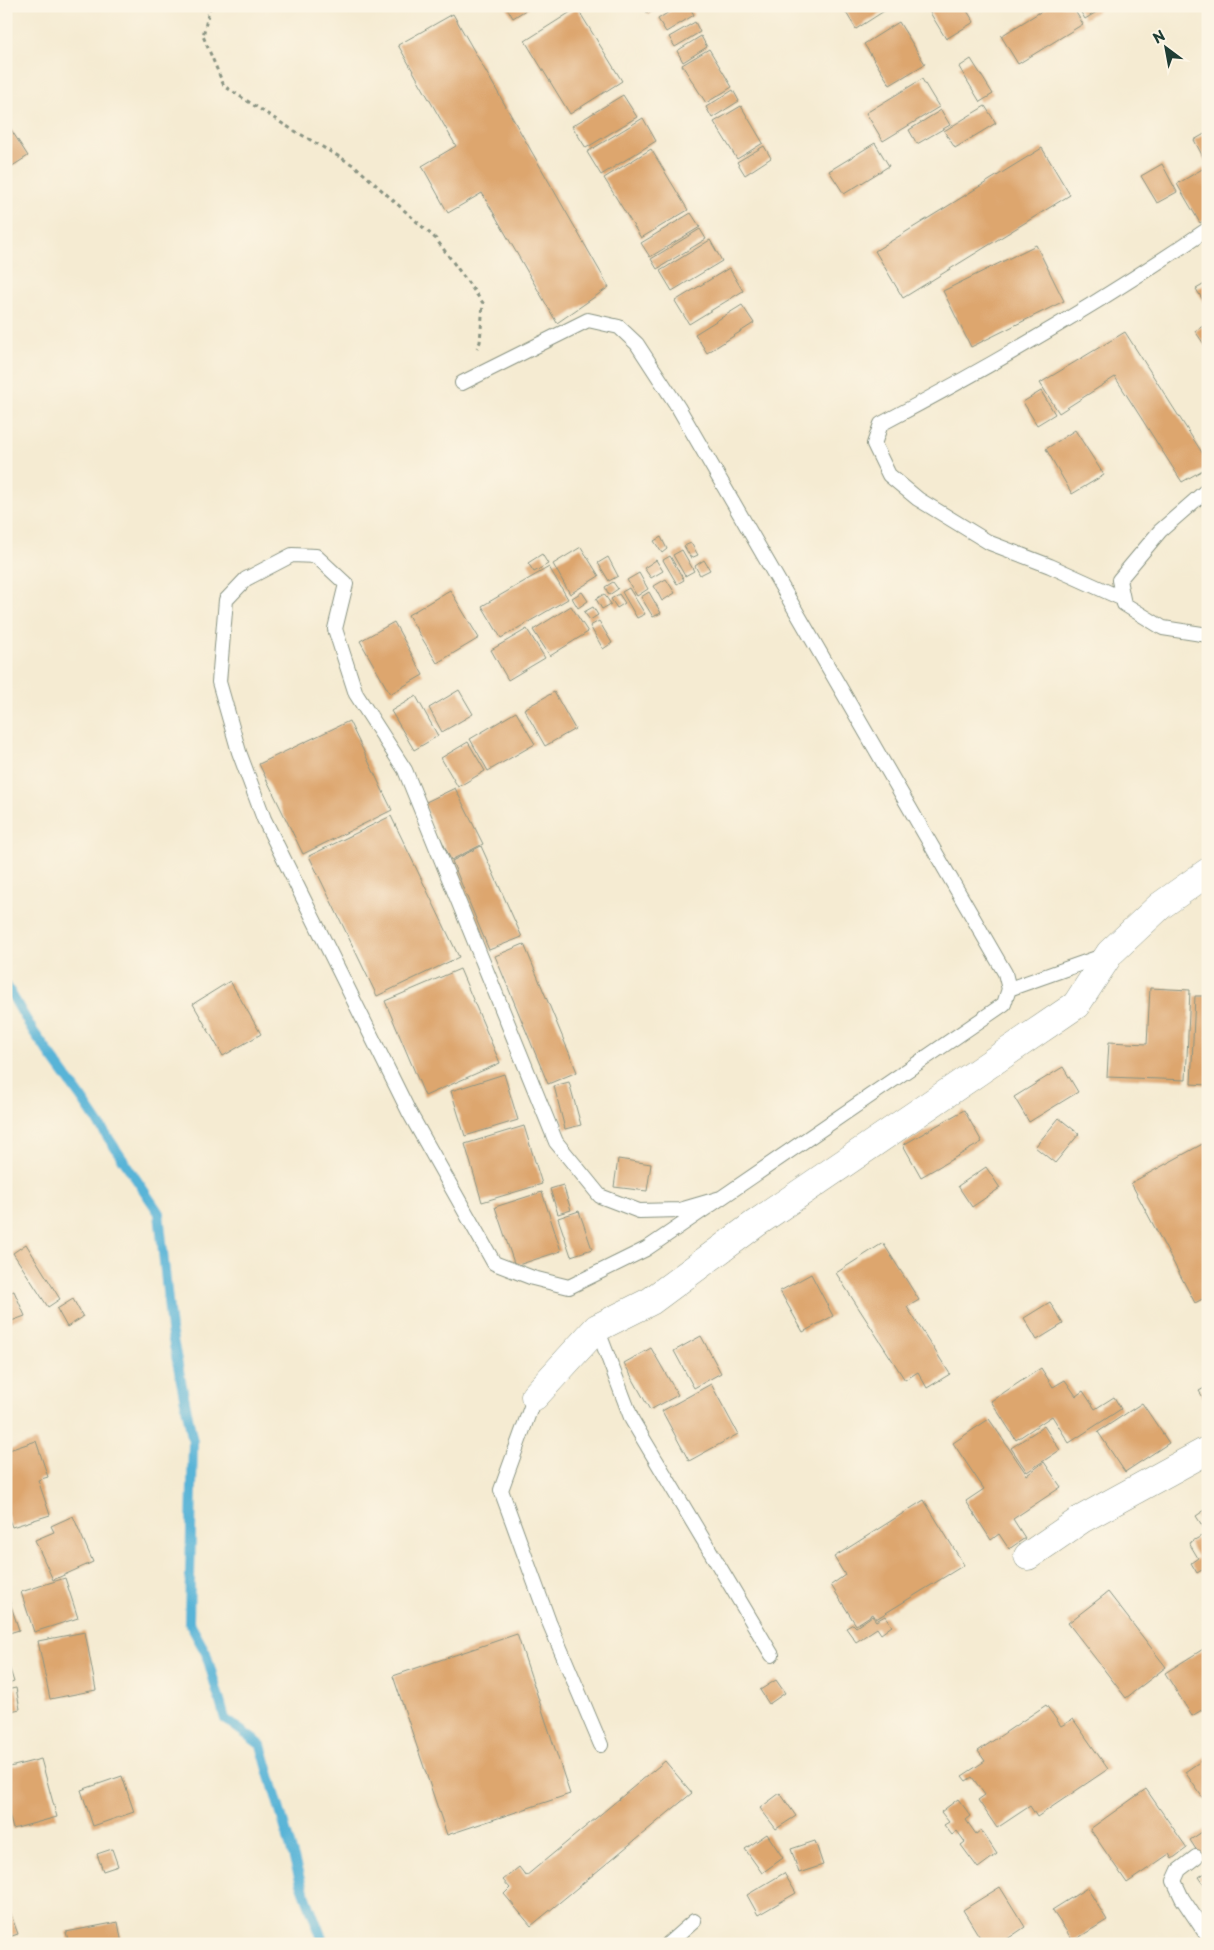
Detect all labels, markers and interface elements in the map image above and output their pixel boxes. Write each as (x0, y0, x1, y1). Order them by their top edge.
north arrow (1142, 22, 1192, 72)
text: N (1149, 25, 1169, 48)

